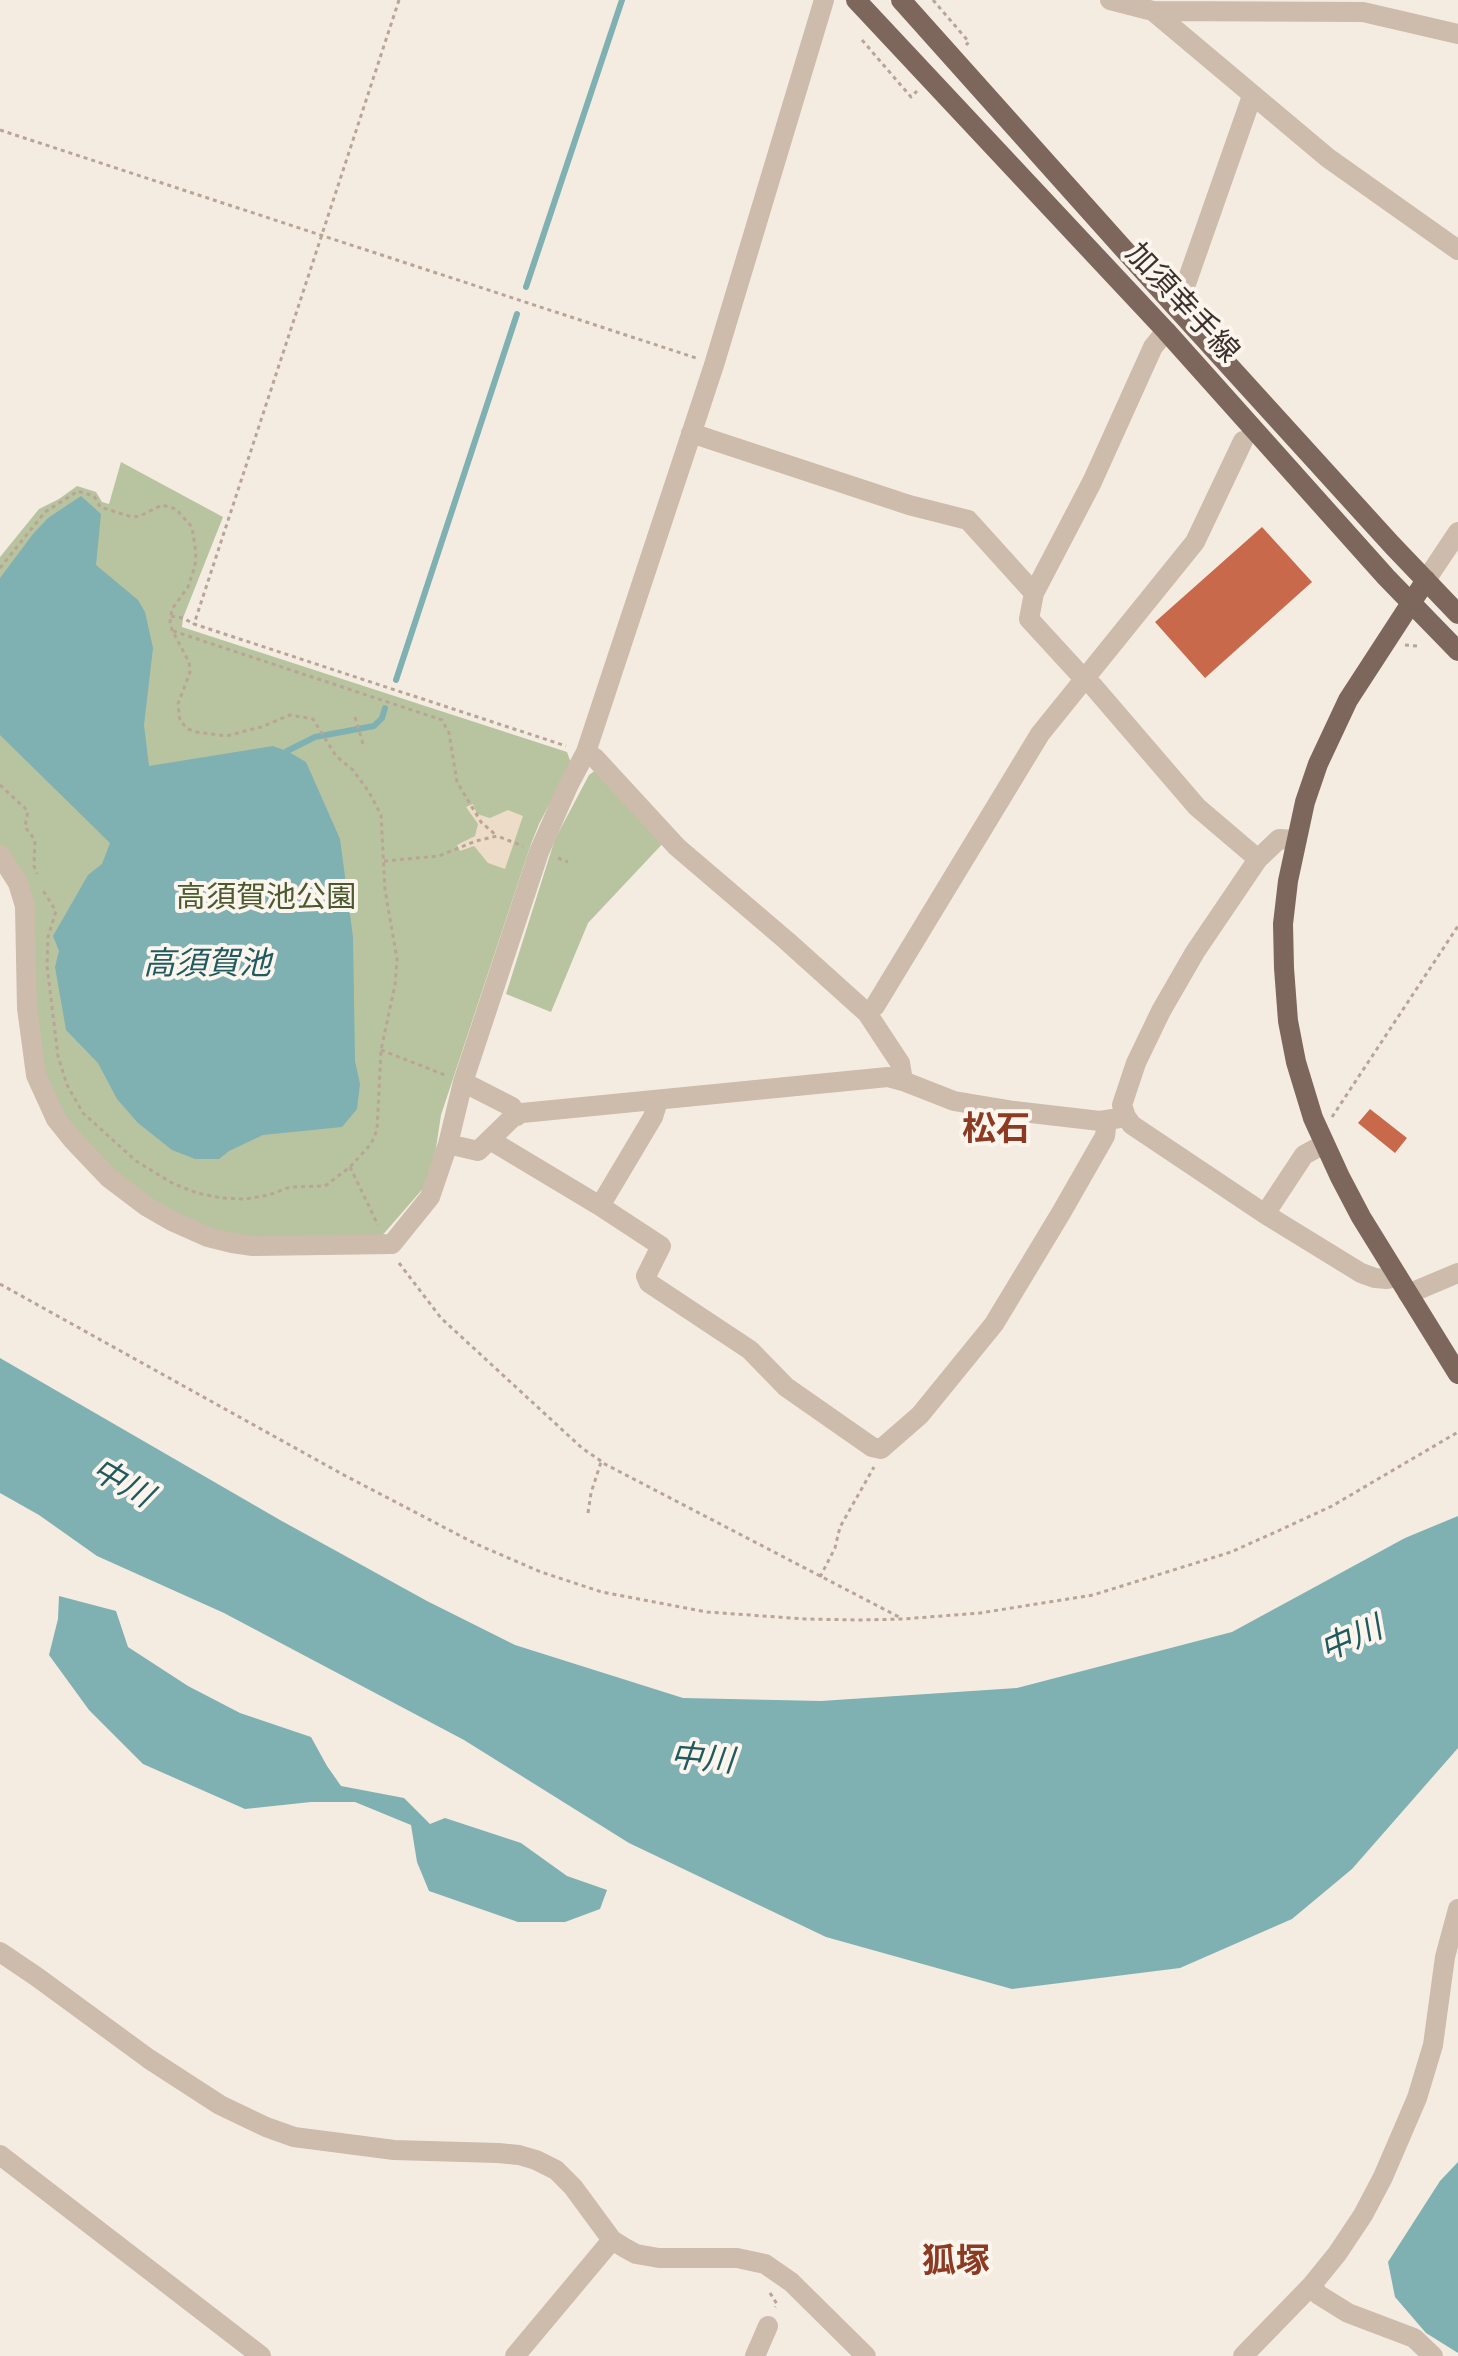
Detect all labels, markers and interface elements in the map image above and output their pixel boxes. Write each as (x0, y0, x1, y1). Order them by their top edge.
street label: 加須幸手線 (1117, 237, 1245, 371)
park label: 高須賀池公園 (176, 882, 356, 918)
water label: 高須賀池 (143, 947, 271, 985)
district label: 松石 (962, 1112, 1030, 1152)
water label: 中川 (84, 1452, 158, 1518)
water label: 中川 (1315, 1610, 1389, 1672)
water label: 中川 (668, 1739, 736, 1783)
district label: 狐塚 (922, 2244, 990, 2284)

